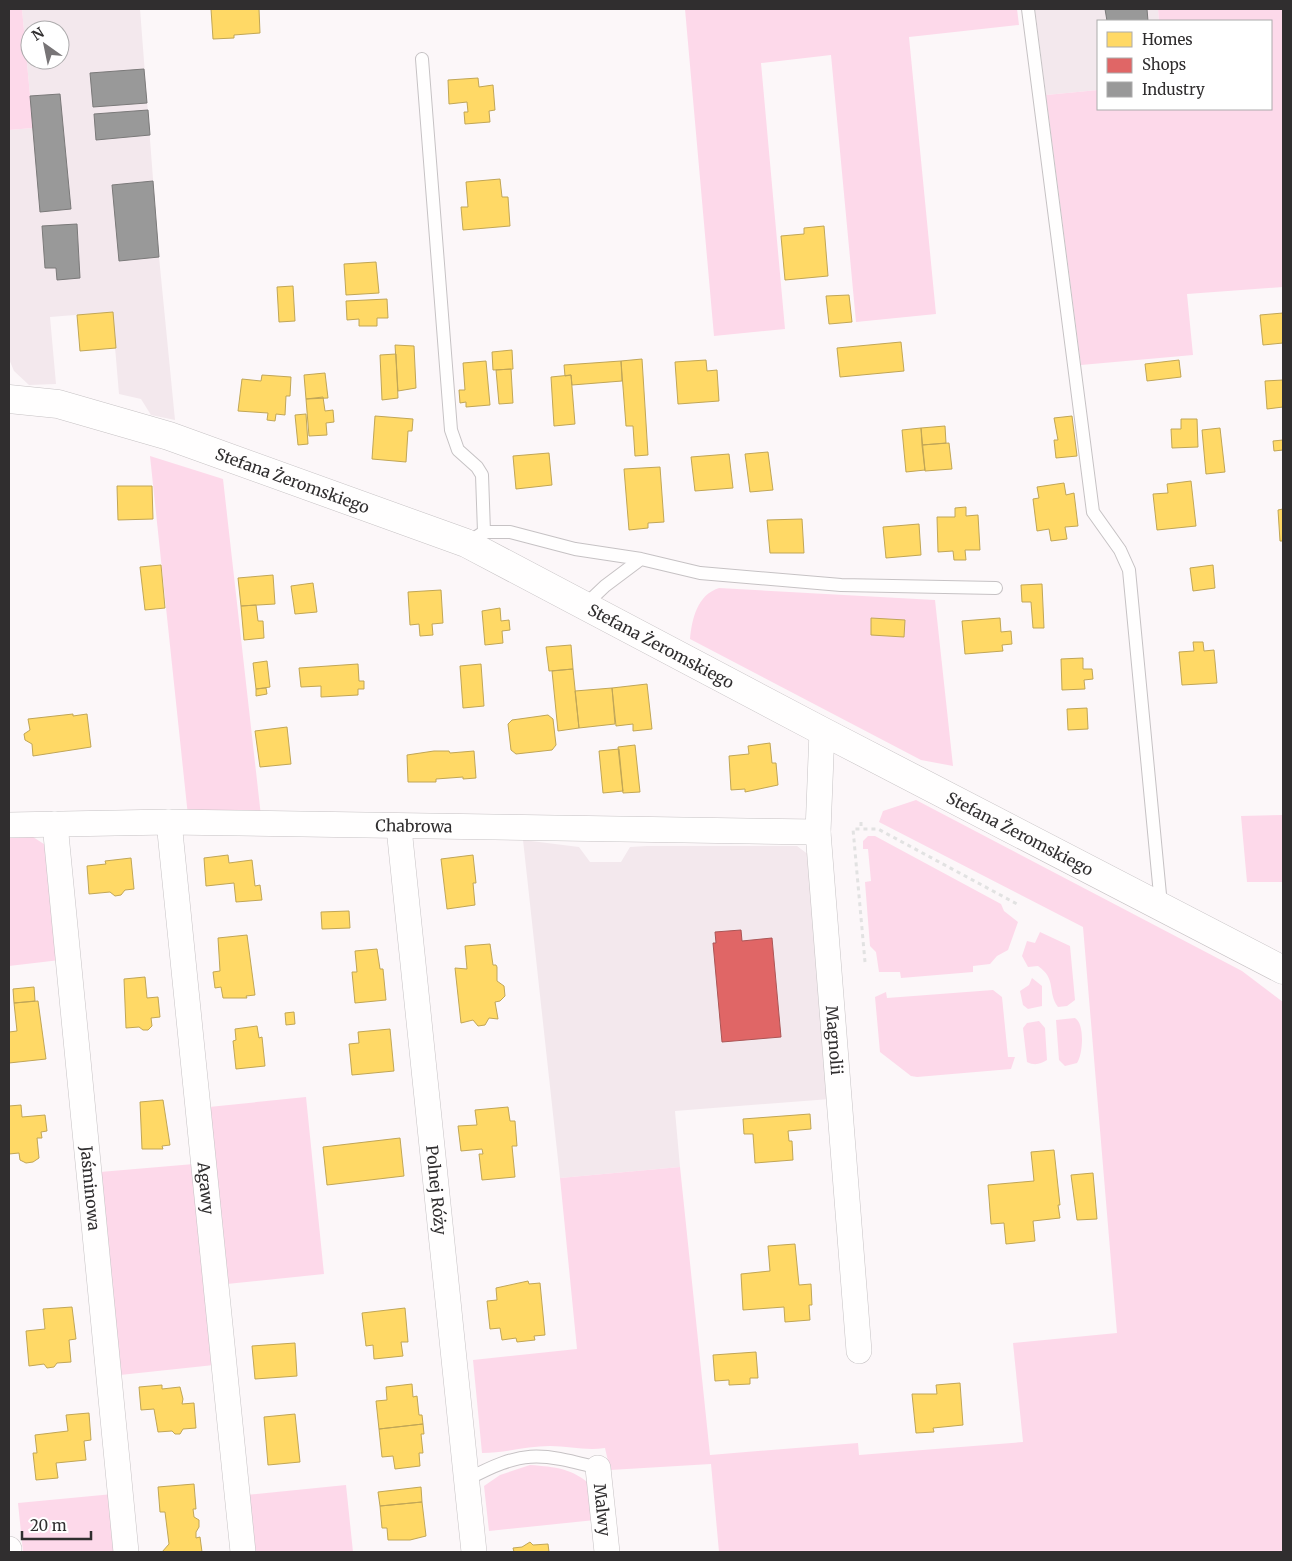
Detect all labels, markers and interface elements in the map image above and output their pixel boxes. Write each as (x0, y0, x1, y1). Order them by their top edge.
north arrow (20, 20, 70, 70)
legend (1097, 20, 1272, 110)
text: N (28, 24, 47, 45)
text: Homes (1142, 30, 1193, 49)
text: Shops (1142, 55, 1186, 74)
text: Industry (1142, 80, 1205, 99)
street label: Stefana Żeromskiego (213, 444, 372, 517)
street label: Stefana Żeromskiego (585, 599, 737, 693)
street label: Stefana Żeromskiego (943, 787, 1097, 880)
street label: Chabrowa (375, 815, 453, 836)
street label: Magnolii (822, 1005, 847, 1076)
street label: Jaśminowa (76, 1144, 105, 1232)
street label: Polnej Róży (422, 1144, 451, 1237)
street label: Agawy (193, 1160, 219, 1216)
street label: Malwy (590, 1482, 615, 1538)
scale bar (22, 1508, 91, 1540)
text: 20 m (30, 1516, 67, 1535)

